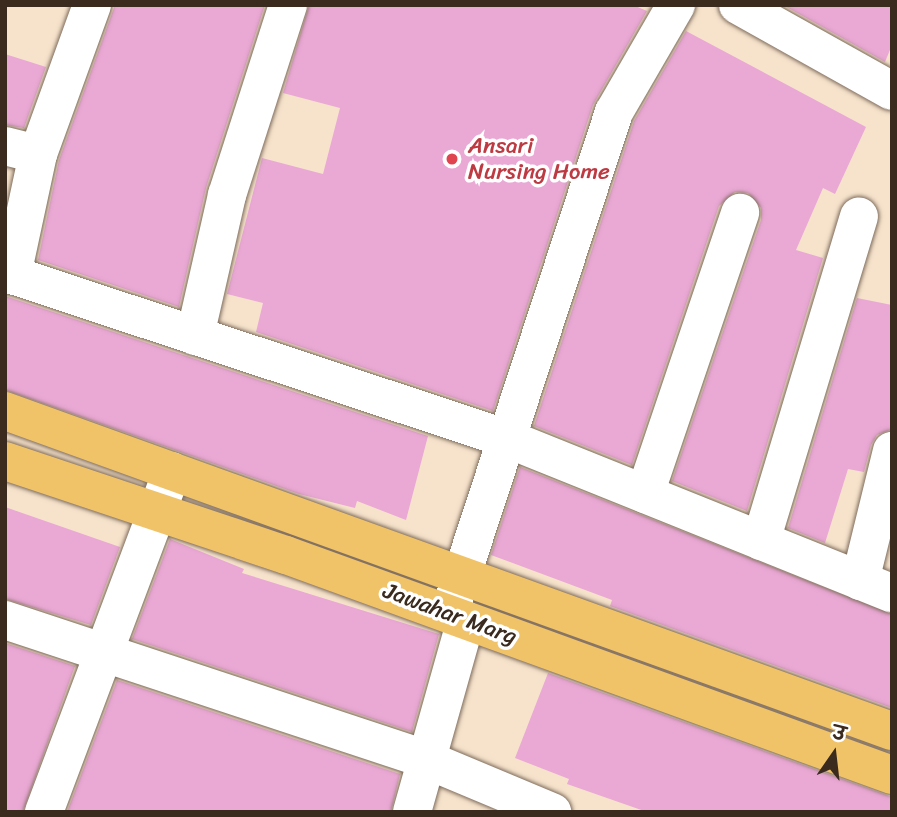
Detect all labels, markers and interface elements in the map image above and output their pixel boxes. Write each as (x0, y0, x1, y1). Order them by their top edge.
place label: Ansari Nursing Home (468, 132, 610, 186)
marker: Ansari Nursing Home (442, 149, 462, 169)
street label: Jawahar Marg (379, 577, 521, 651)
text: उ (829, 716, 849, 751)
north arrow (799, 719, 869, 789)

